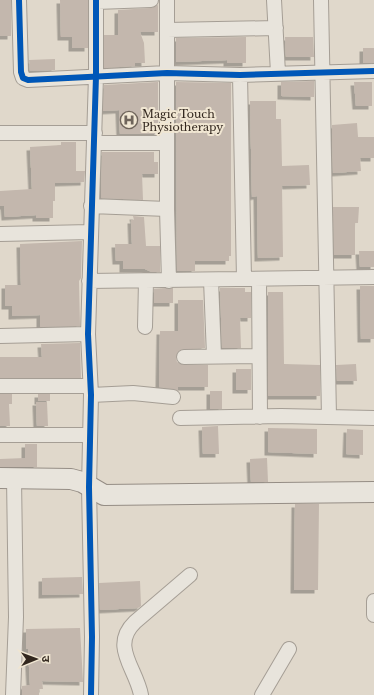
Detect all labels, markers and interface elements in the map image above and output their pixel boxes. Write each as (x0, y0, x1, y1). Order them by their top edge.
place label: Magic Touch Physiotherapy (142, 107, 223, 134)
hospital icon: Magic Touch Physiotherapy (119, 110, 139, 130)
north arrow (16, 639, 56, 679)
text: उ (39, 655, 53, 663)

